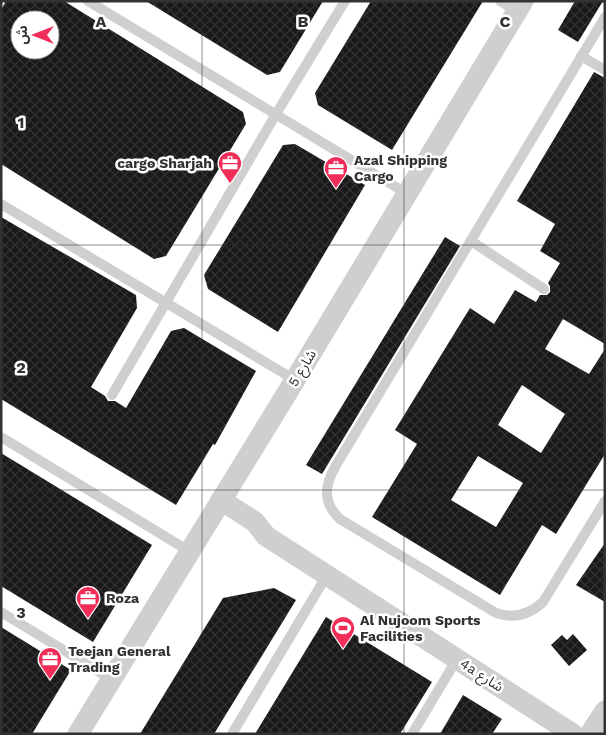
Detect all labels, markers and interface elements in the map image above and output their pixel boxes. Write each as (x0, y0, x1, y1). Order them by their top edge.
north arrow (10, 10, 60, 60)
text: A (96, 12, 107, 31)
text: B (298, 12, 309, 31)
text: C (500, 12, 511, 31)
text: ش (14, 25, 30, 45)
text: 1 (18, 113, 24, 132)
office icon: cargo Sharjah (217, 150, 243, 184)
place label: Azal Shipping Cargo (354, 152, 447, 184)
place label: cargo Sharjah (117, 155, 212, 171)
office icon: Azal Shipping Cargo (323, 155, 349, 189)
street label: شارع 5 (285, 347, 322, 391)
text: 2 (16, 358, 26, 377)
office icon: Roza (75, 585, 101, 619)
place label: Roza (106, 590, 140, 606)
text: 3 (16, 603, 26, 622)
place label: Al Nujoom Sports Facilities (360, 612, 481, 644)
sports icon: Al Nujoom Sports Facilities (330, 615, 356, 649)
place label: Teejan General Trading (68, 643, 171, 675)
office icon: Teejan General Trading (37, 646, 63, 680)
street label: 4a شارع (456, 655, 507, 697)

